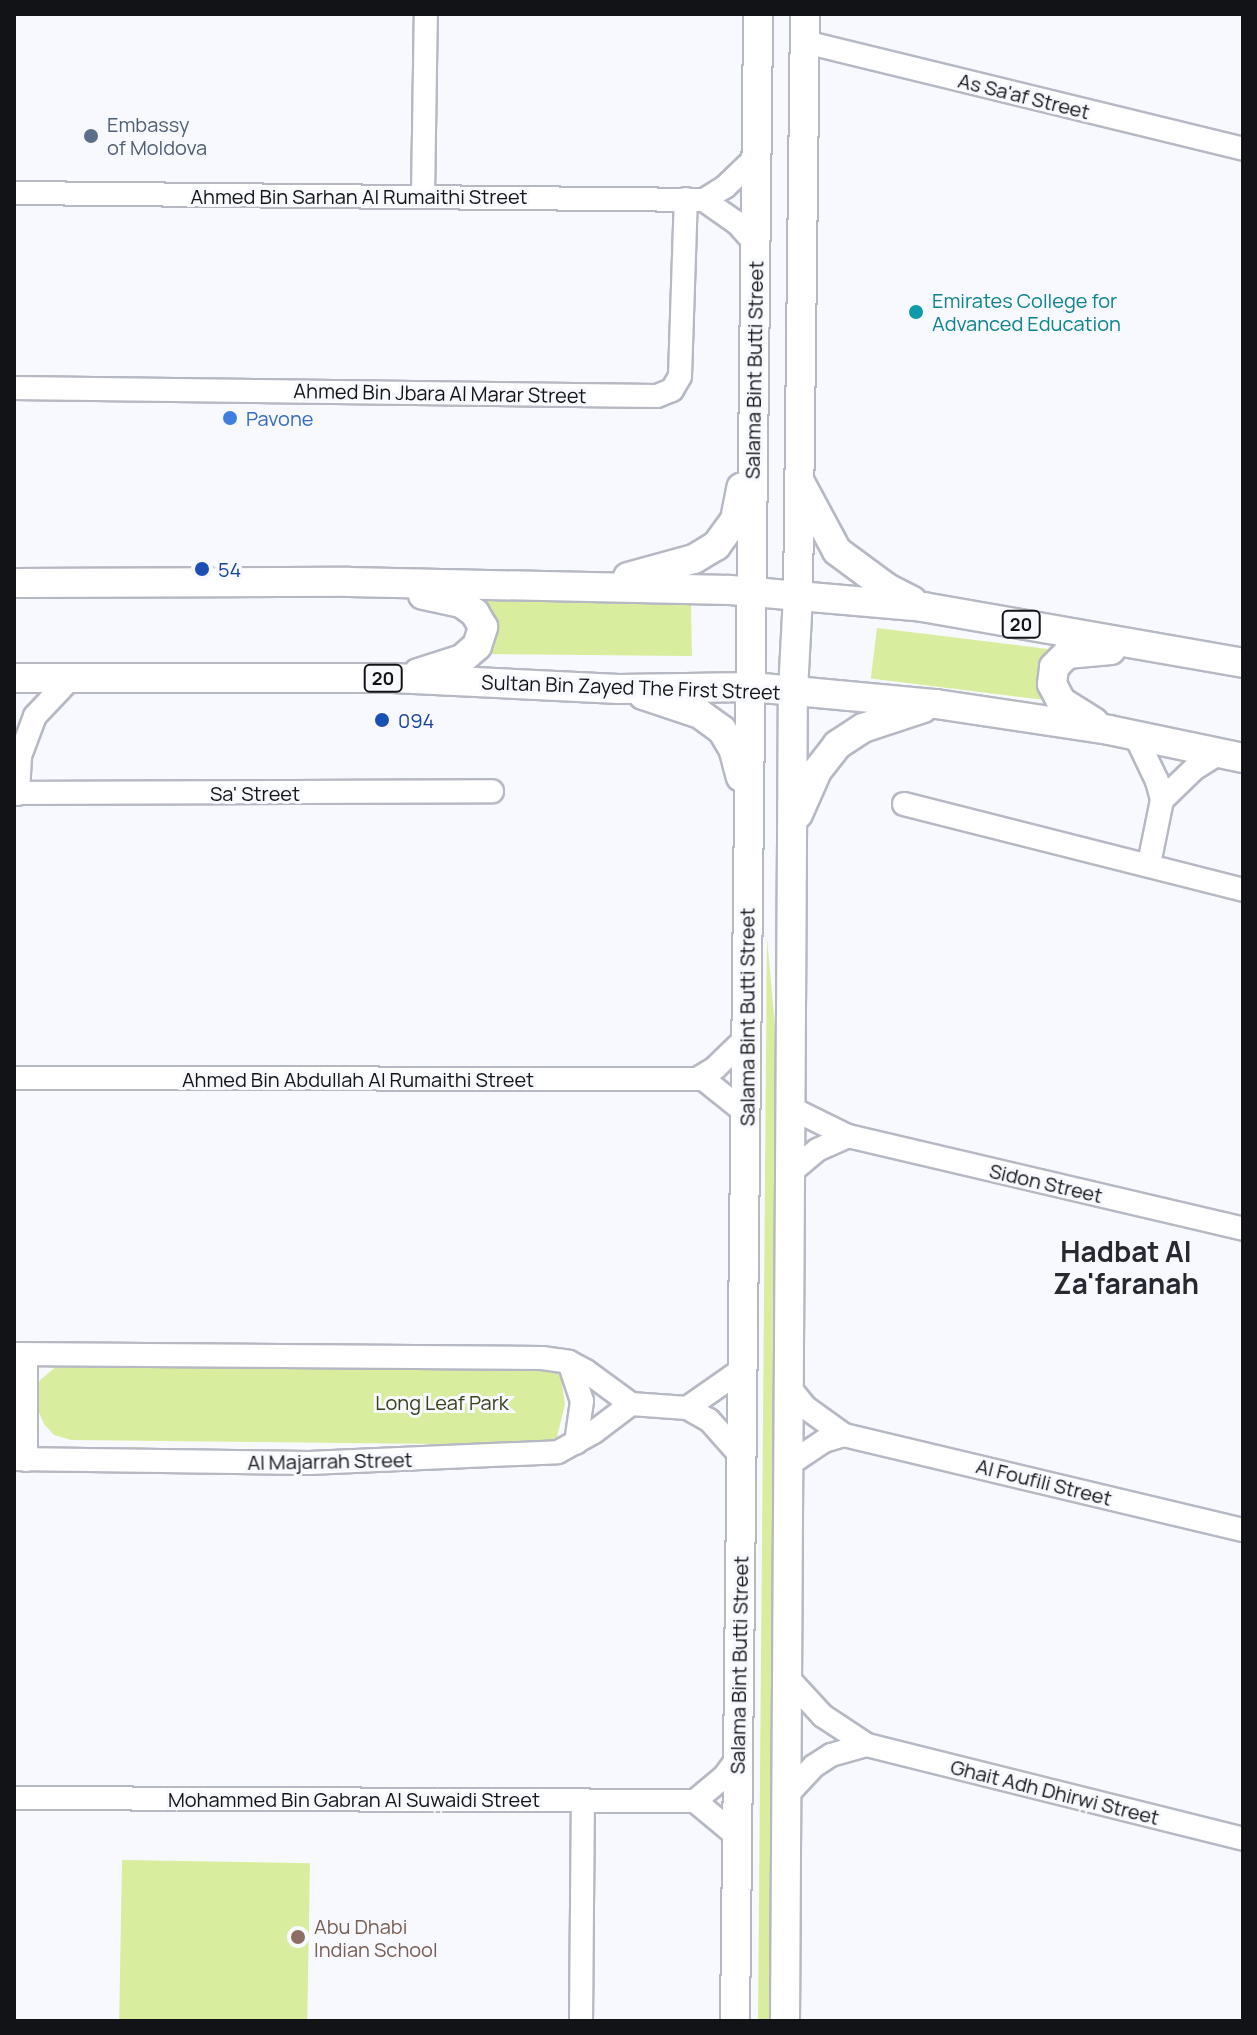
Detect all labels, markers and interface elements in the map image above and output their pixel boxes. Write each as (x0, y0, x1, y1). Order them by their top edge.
street label: As Sa'af Street (956, 68, 1092, 124)
place label: Embassy of Moldova (107, 112, 207, 159)
marker: Embassy of Moldova (82, 127, 100, 145)
street label: Ahmed Bin Sarhan Al Rumaithi Street (190, 184, 528, 208)
street label: Salama Bint Butti Street (740, 261, 768, 479)
place label: Emirates College for Advanced Education (932, 288, 1121, 335)
marker: Emirates College for Advanced Education (907, 303, 925, 321)
street label: Ahmed Bin Jbara Al Marar Street (293, 378, 587, 408)
place label: Pavone (246, 406, 313, 430)
marker: Pavone (221, 409, 239, 427)
place label: 54 (218, 557, 241, 581)
marker: 54 (193, 560, 211, 578)
road number: 20 (1001, 610, 1041, 638)
road number: 20 (363, 664, 403, 692)
street label: Sultan Bin Zayed The First Street (481, 670, 781, 704)
place label: 094 (398, 708, 434, 732)
marker: 094 (373, 711, 391, 729)
street label: Sa' Street (210, 781, 300, 805)
street label: Salama Bint Butti Street (735, 908, 759, 1126)
street label: Ahmed Bin Abdullah Al Rumaithi Street (182, 1067, 534, 1091)
street label: Sidon Street (987, 1158, 1105, 1208)
district label: Hadbat Al Za'faranah (1053, 1234, 1199, 1300)
park label: Long Leaf Park (375, 1390, 509, 1414)
street label: Al Majarrah Street (247, 1448, 413, 1474)
street label: Al Foufili Street (974, 1454, 1114, 1510)
street label: Salama Bint Butti Street (725, 1556, 753, 1774)
street label: Ghait Adh Dhirwi Street (948, 1754, 1162, 1830)
street label: Mohammed Bin Gabran Al Suwaidi Street (168, 1787, 540, 1811)
place label: Abu Dhabi Indian School (314, 1914, 438, 1961)
marker: Abu Dhabi Indian School (289, 1928, 307, 1946)

